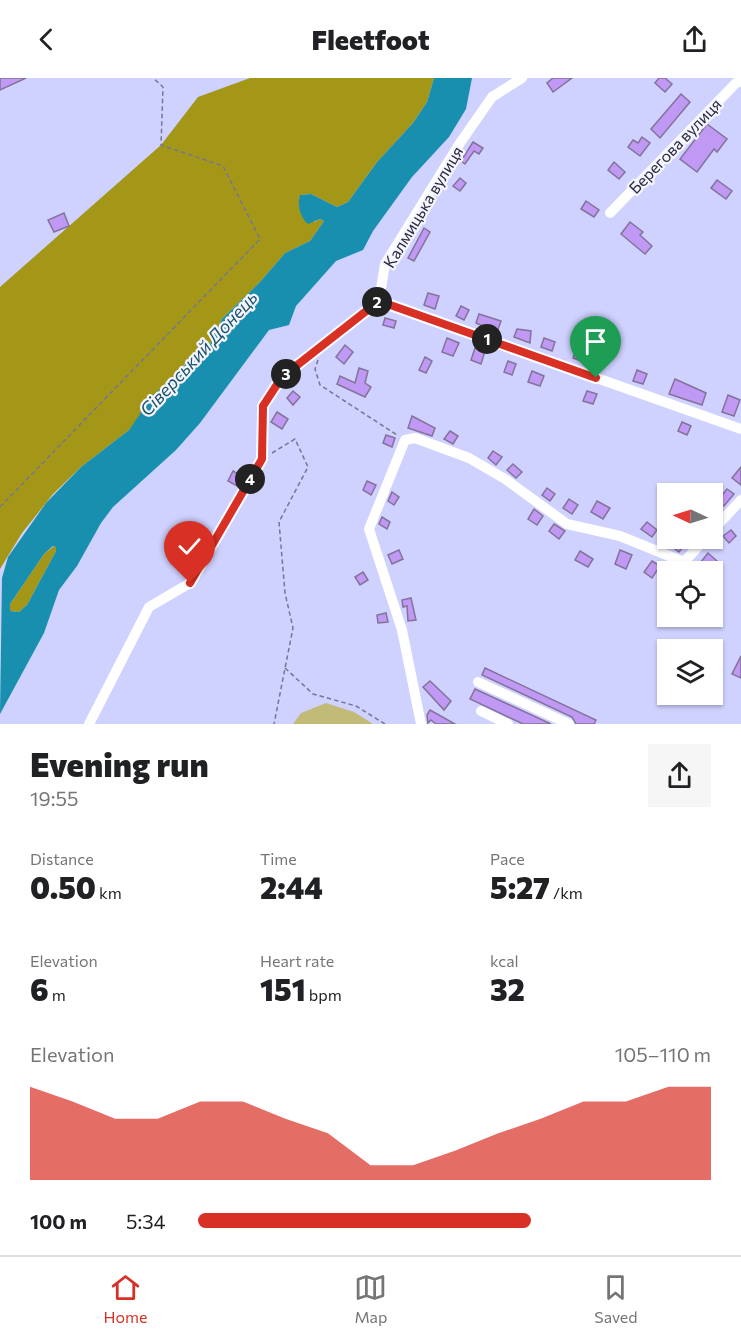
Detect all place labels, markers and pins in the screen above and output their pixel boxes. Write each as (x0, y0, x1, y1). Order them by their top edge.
pin: 2 (362, 287, 392, 317)
pin (570, 316, 621, 378)
pin: 1 (472, 324, 502, 354)
pin: 3 (271, 359, 301, 389)
pin: 4 (235, 464, 265, 494)
pin (164, 521, 215, 583)

